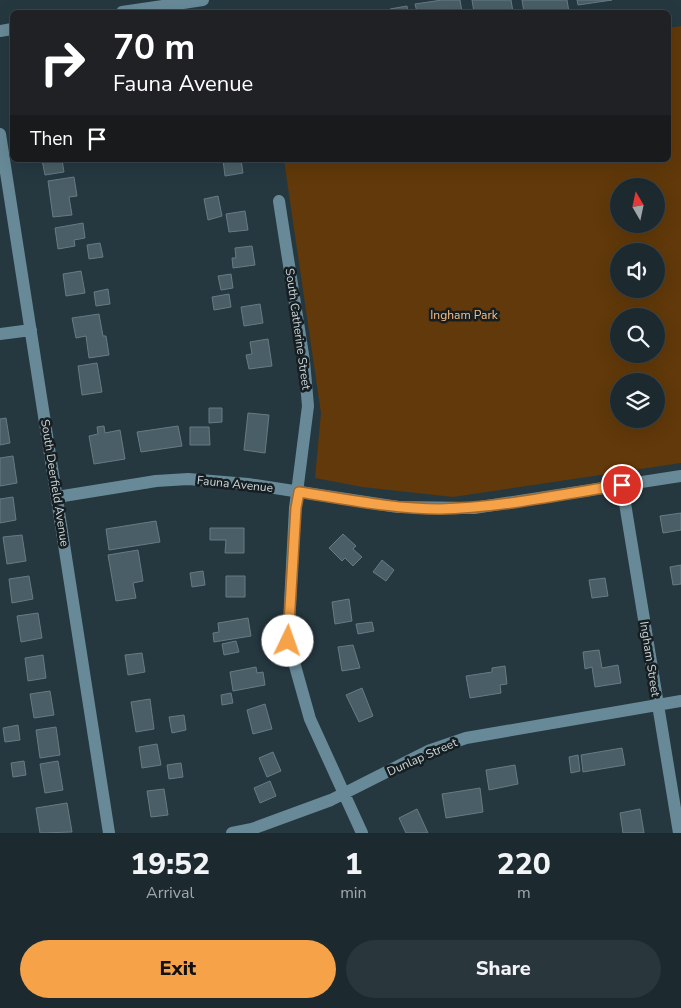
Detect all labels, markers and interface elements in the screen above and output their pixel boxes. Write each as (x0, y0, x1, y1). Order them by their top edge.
text: 70 m (113, 24, 195, 71)
icon: right (30, 30, 95, 95)
text: Fauna Avenue (113, 69, 253, 99)
icon: arrive (83, 125, 111, 153)
text: Then (30, 126, 73, 152)
north arrow (610, 178, 665, 232)
map controls (610, 178, 665, 428)
button: sound (610, 243, 665, 298)
street label: South Catherine Street (282, 267, 315, 392)
park label: Ingham Park (430, 307, 499, 323)
button: search (610, 308, 665, 363)
button: layers (610, 373, 665, 428)
street label: South Deerfield Avenue (37, 418, 73, 548)
pin (601, 464, 643, 506)
icon: arrive (608, 471, 636, 499)
street label: Fauna Avenue (196, 472, 274, 496)
position arrow (261, 614, 313, 666)
street label: Ingham Street (636, 620, 664, 699)
street label: Dunlap Street (384, 734, 460, 780)
text: 19:52 (130, 844, 210, 885)
text: 1 (344, 844, 362, 885)
text: 220 (497, 844, 551, 885)
text: Arrival (146, 882, 194, 904)
text: min (340, 882, 367, 904)
text: m (517, 882, 531, 904)
button: Exit (20, 940, 336, 998)
button: Share (346, 940, 661, 998)

